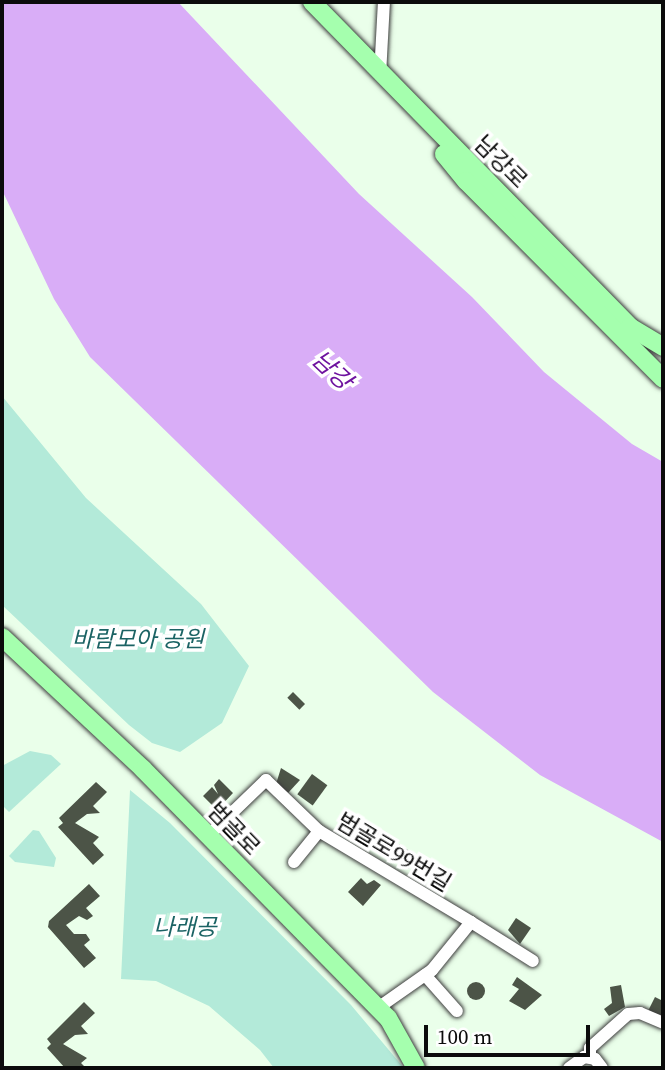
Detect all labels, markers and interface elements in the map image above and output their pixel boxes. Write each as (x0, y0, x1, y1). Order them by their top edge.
street label: 남강로 (469, 130, 533, 194)
water label: 남강 (306, 344, 358, 396)
park label: 바람모아 공원 (72, 625, 204, 653)
street label: 범골로 (202, 797, 266, 861)
street label: 범골로99번길 (332, 807, 456, 897)
park label: 나래공 (153, 913, 217, 941)
scale bar (427, 1010, 593, 1054)
text: 100 m (437, 1022, 492, 1051)

